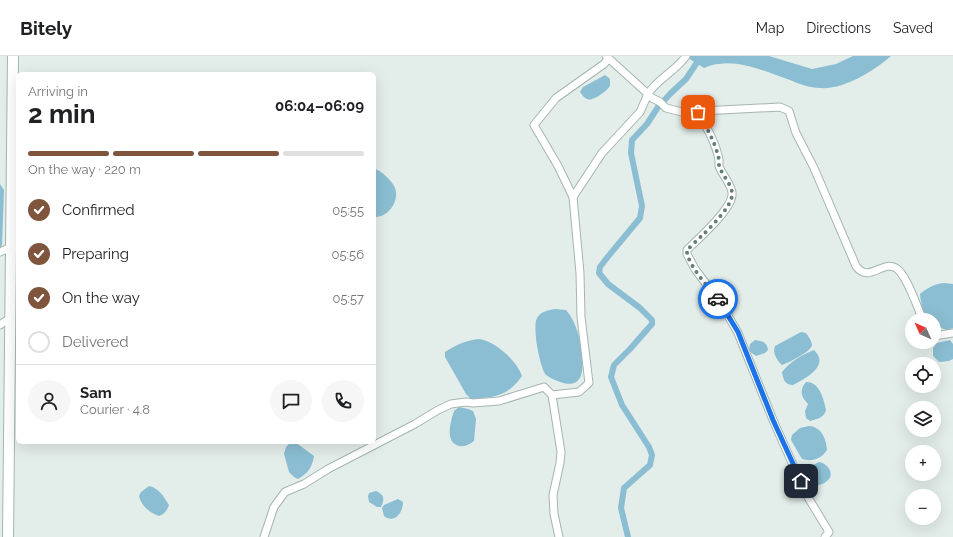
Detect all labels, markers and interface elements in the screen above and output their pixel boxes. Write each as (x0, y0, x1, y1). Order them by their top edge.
text: Bitely (20, 17, 72, 39)
text: Map (756, 20, 784, 36)
text: Directions (806, 20, 871, 36)
text: Saved (893, 20, 933, 36)
text: Arriving in (28, 84, 88, 99)
pin (681, 95, 715, 129)
text: 06:04–06:09 (275, 97, 364, 115)
text: 2 min (28, 99, 95, 129)
icon: bag (687, 101, 709, 123)
text: On the way · 220 m (28, 162, 141, 177)
icon: check (28, 199, 50, 221)
text: Confirmed (62, 201, 135, 219)
text: 05:55 (332, 203, 364, 218)
icon: check (28, 243, 50, 265)
text: Preparing (62, 245, 129, 263)
text: 05:56 (332, 247, 364, 262)
courier (698, 279, 738, 319)
icon: check (28, 287, 50, 309)
icon: car (707, 288, 729, 310)
text: On the way (62, 289, 140, 307)
text: 05:57 (333, 291, 364, 306)
north arrow (905, 313, 941, 349)
map controls (905, 313, 941, 525)
text: Delivered (62, 333, 129, 351)
button: locate (905, 357, 941, 393)
button: person (28, 380, 70, 422)
button: chat (270, 380, 312, 422)
button: phone (322, 380, 364, 422)
text: Sam (80, 384, 112, 402)
button: layers (905, 401, 941, 437)
text: Courier · 4.8 (80, 402, 150, 417)
button: + (905, 445, 941, 481)
pin (784, 464, 818, 498)
icon: home (790, 470, 812, 492)
button: − (905, 489, 941, 525)

